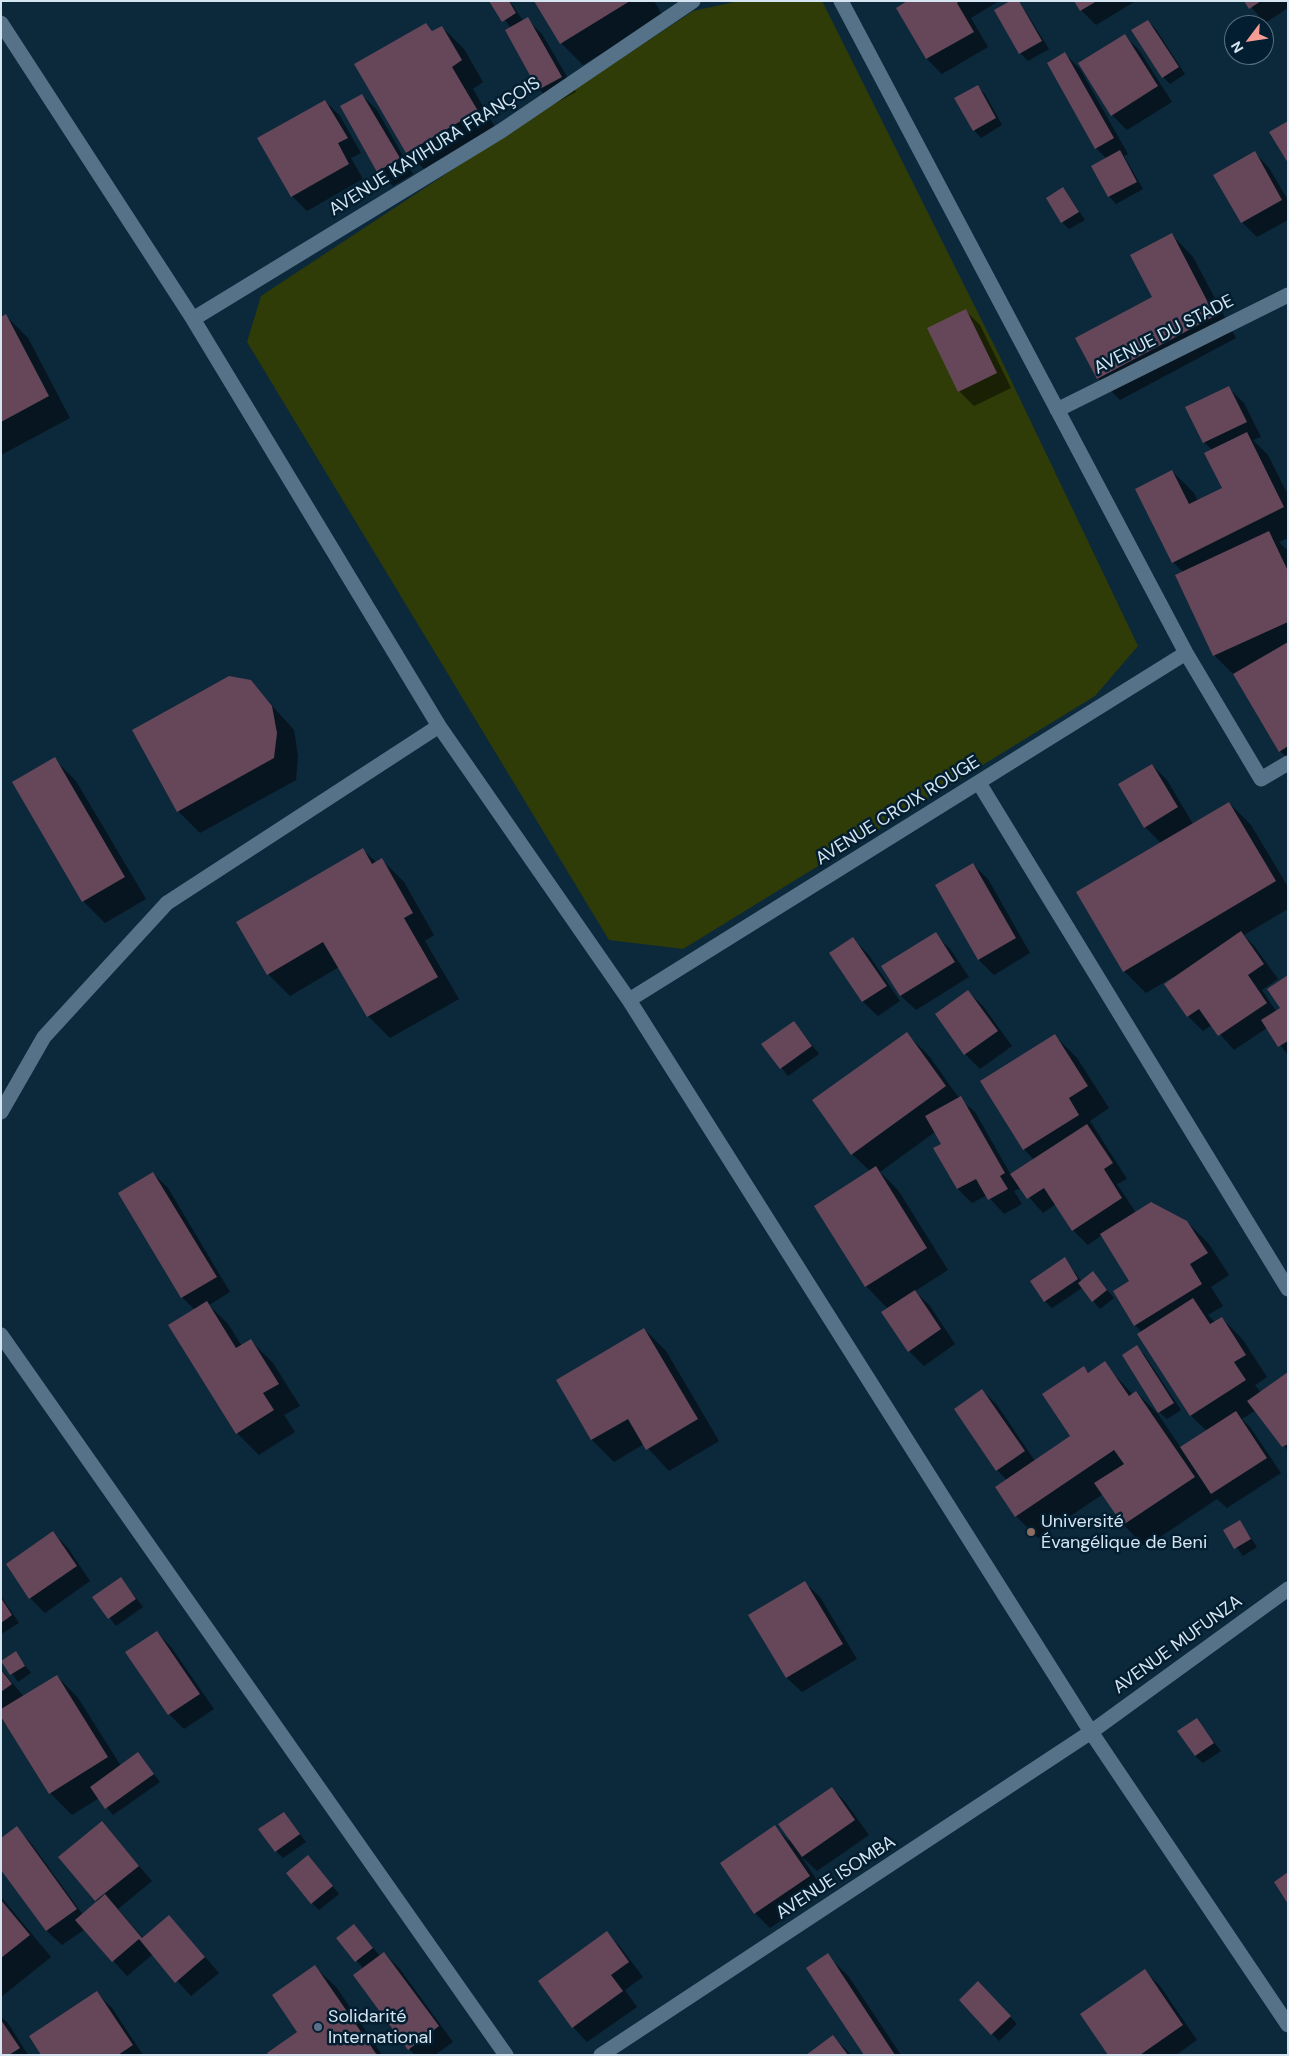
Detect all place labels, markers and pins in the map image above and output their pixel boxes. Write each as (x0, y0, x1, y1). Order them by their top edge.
place label: Université Évangélique de Beni (1041, 1511, 1207, 1554)
marker: Université Évangélique de Beni (1025, 1526, 1037, 1538)
place label: Solidarité International (328, 2006, 432, 2048)
marker: Solidarité International (312, 2021, 324, 2033)

